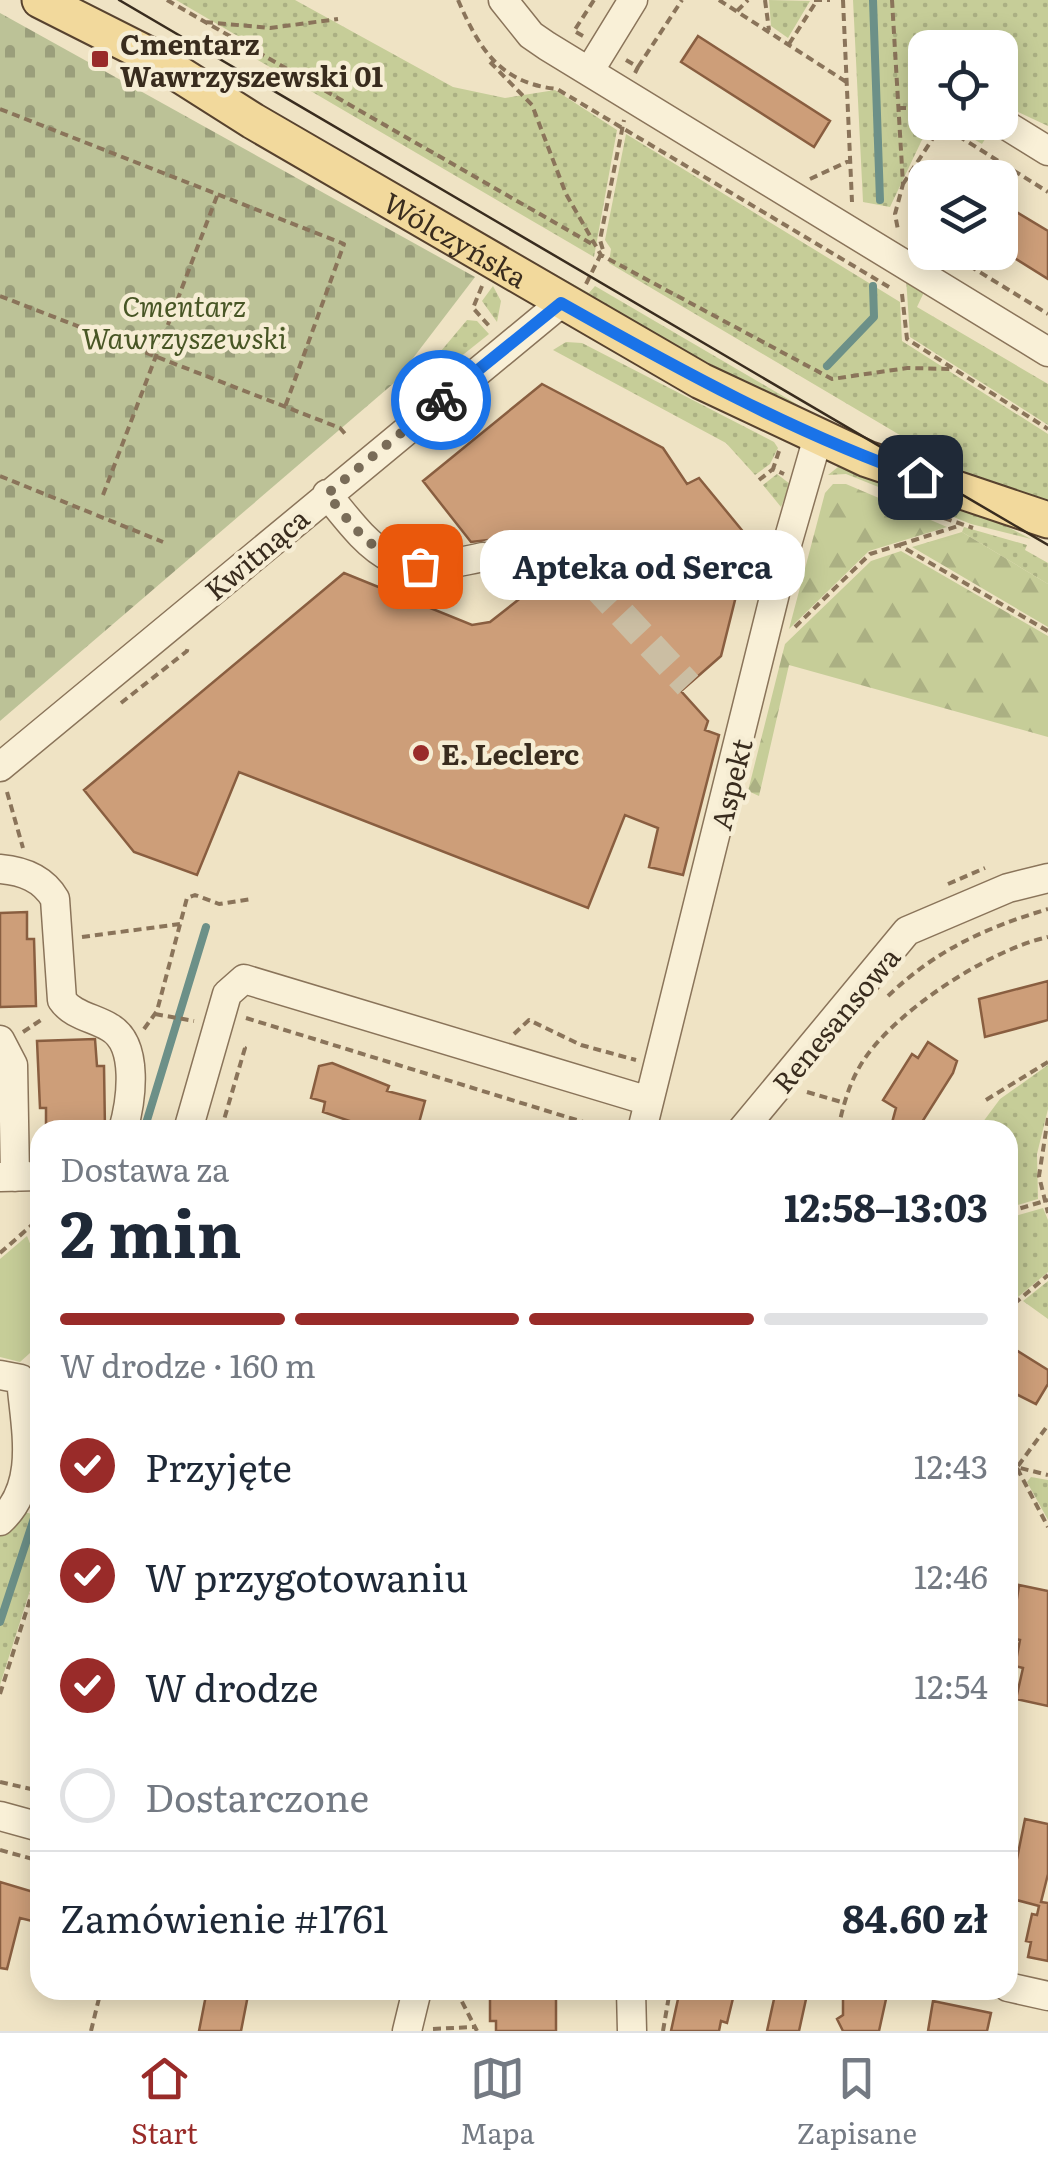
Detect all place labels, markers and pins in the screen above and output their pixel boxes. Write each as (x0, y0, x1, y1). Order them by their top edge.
place label: Cmentarz Wawrzyszewski 01 (120, 22, 384, 96)
marker: Cmentarz Wawrzyszewski 01 (89, 48, 111, 70)
pin (878, 435, 963, 520)
pin (378, 524, 463, 609)
callout: Apteka od Serca (480, 531, 805, 601)
place label: E. Leclerc (441, 732, 579, 774)
marker: E. Leclerc (410, 742, 432, 764)

